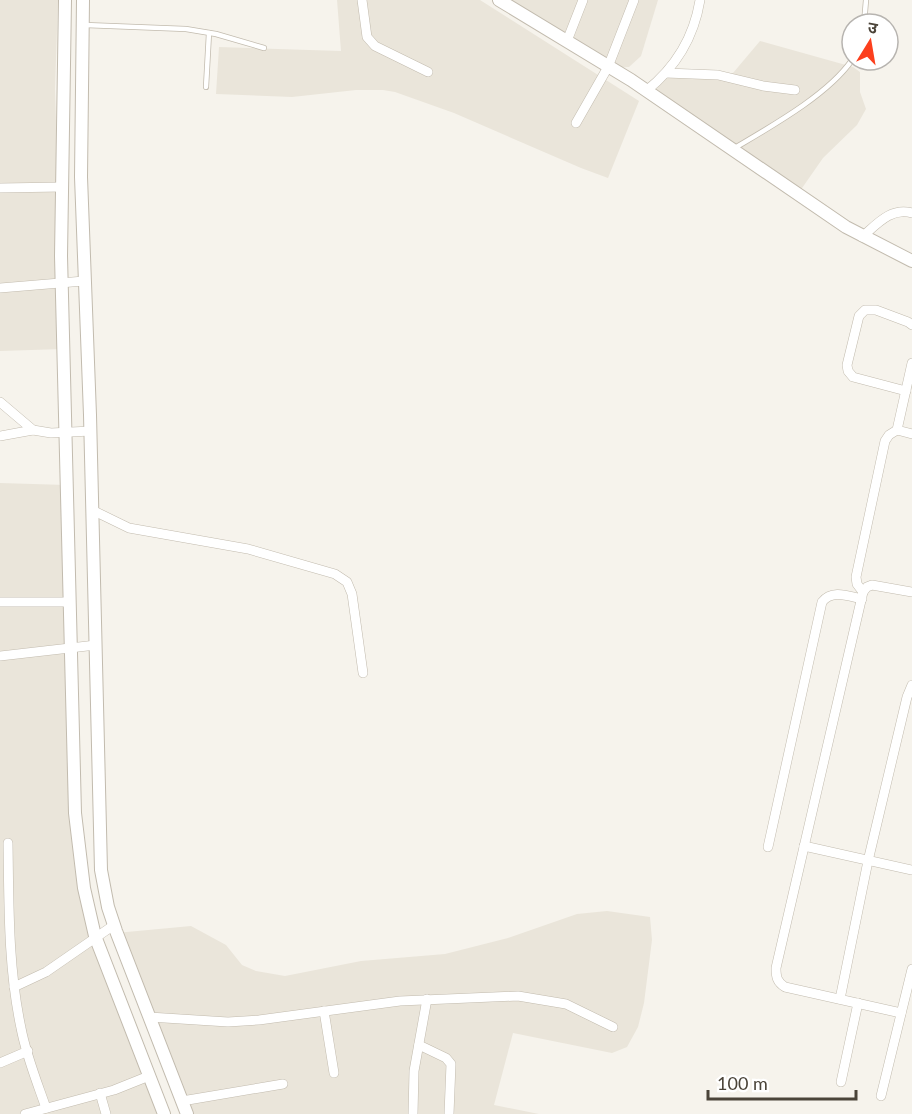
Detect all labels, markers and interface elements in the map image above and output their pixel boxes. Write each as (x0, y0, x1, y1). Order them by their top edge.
north arrow (840, 12, 900, 72)
text: उ (867, 17, 880, 37)
scale bar (708, 1063, 856, 1101)
text: 100 m (717, 1072, 768, 1094)

